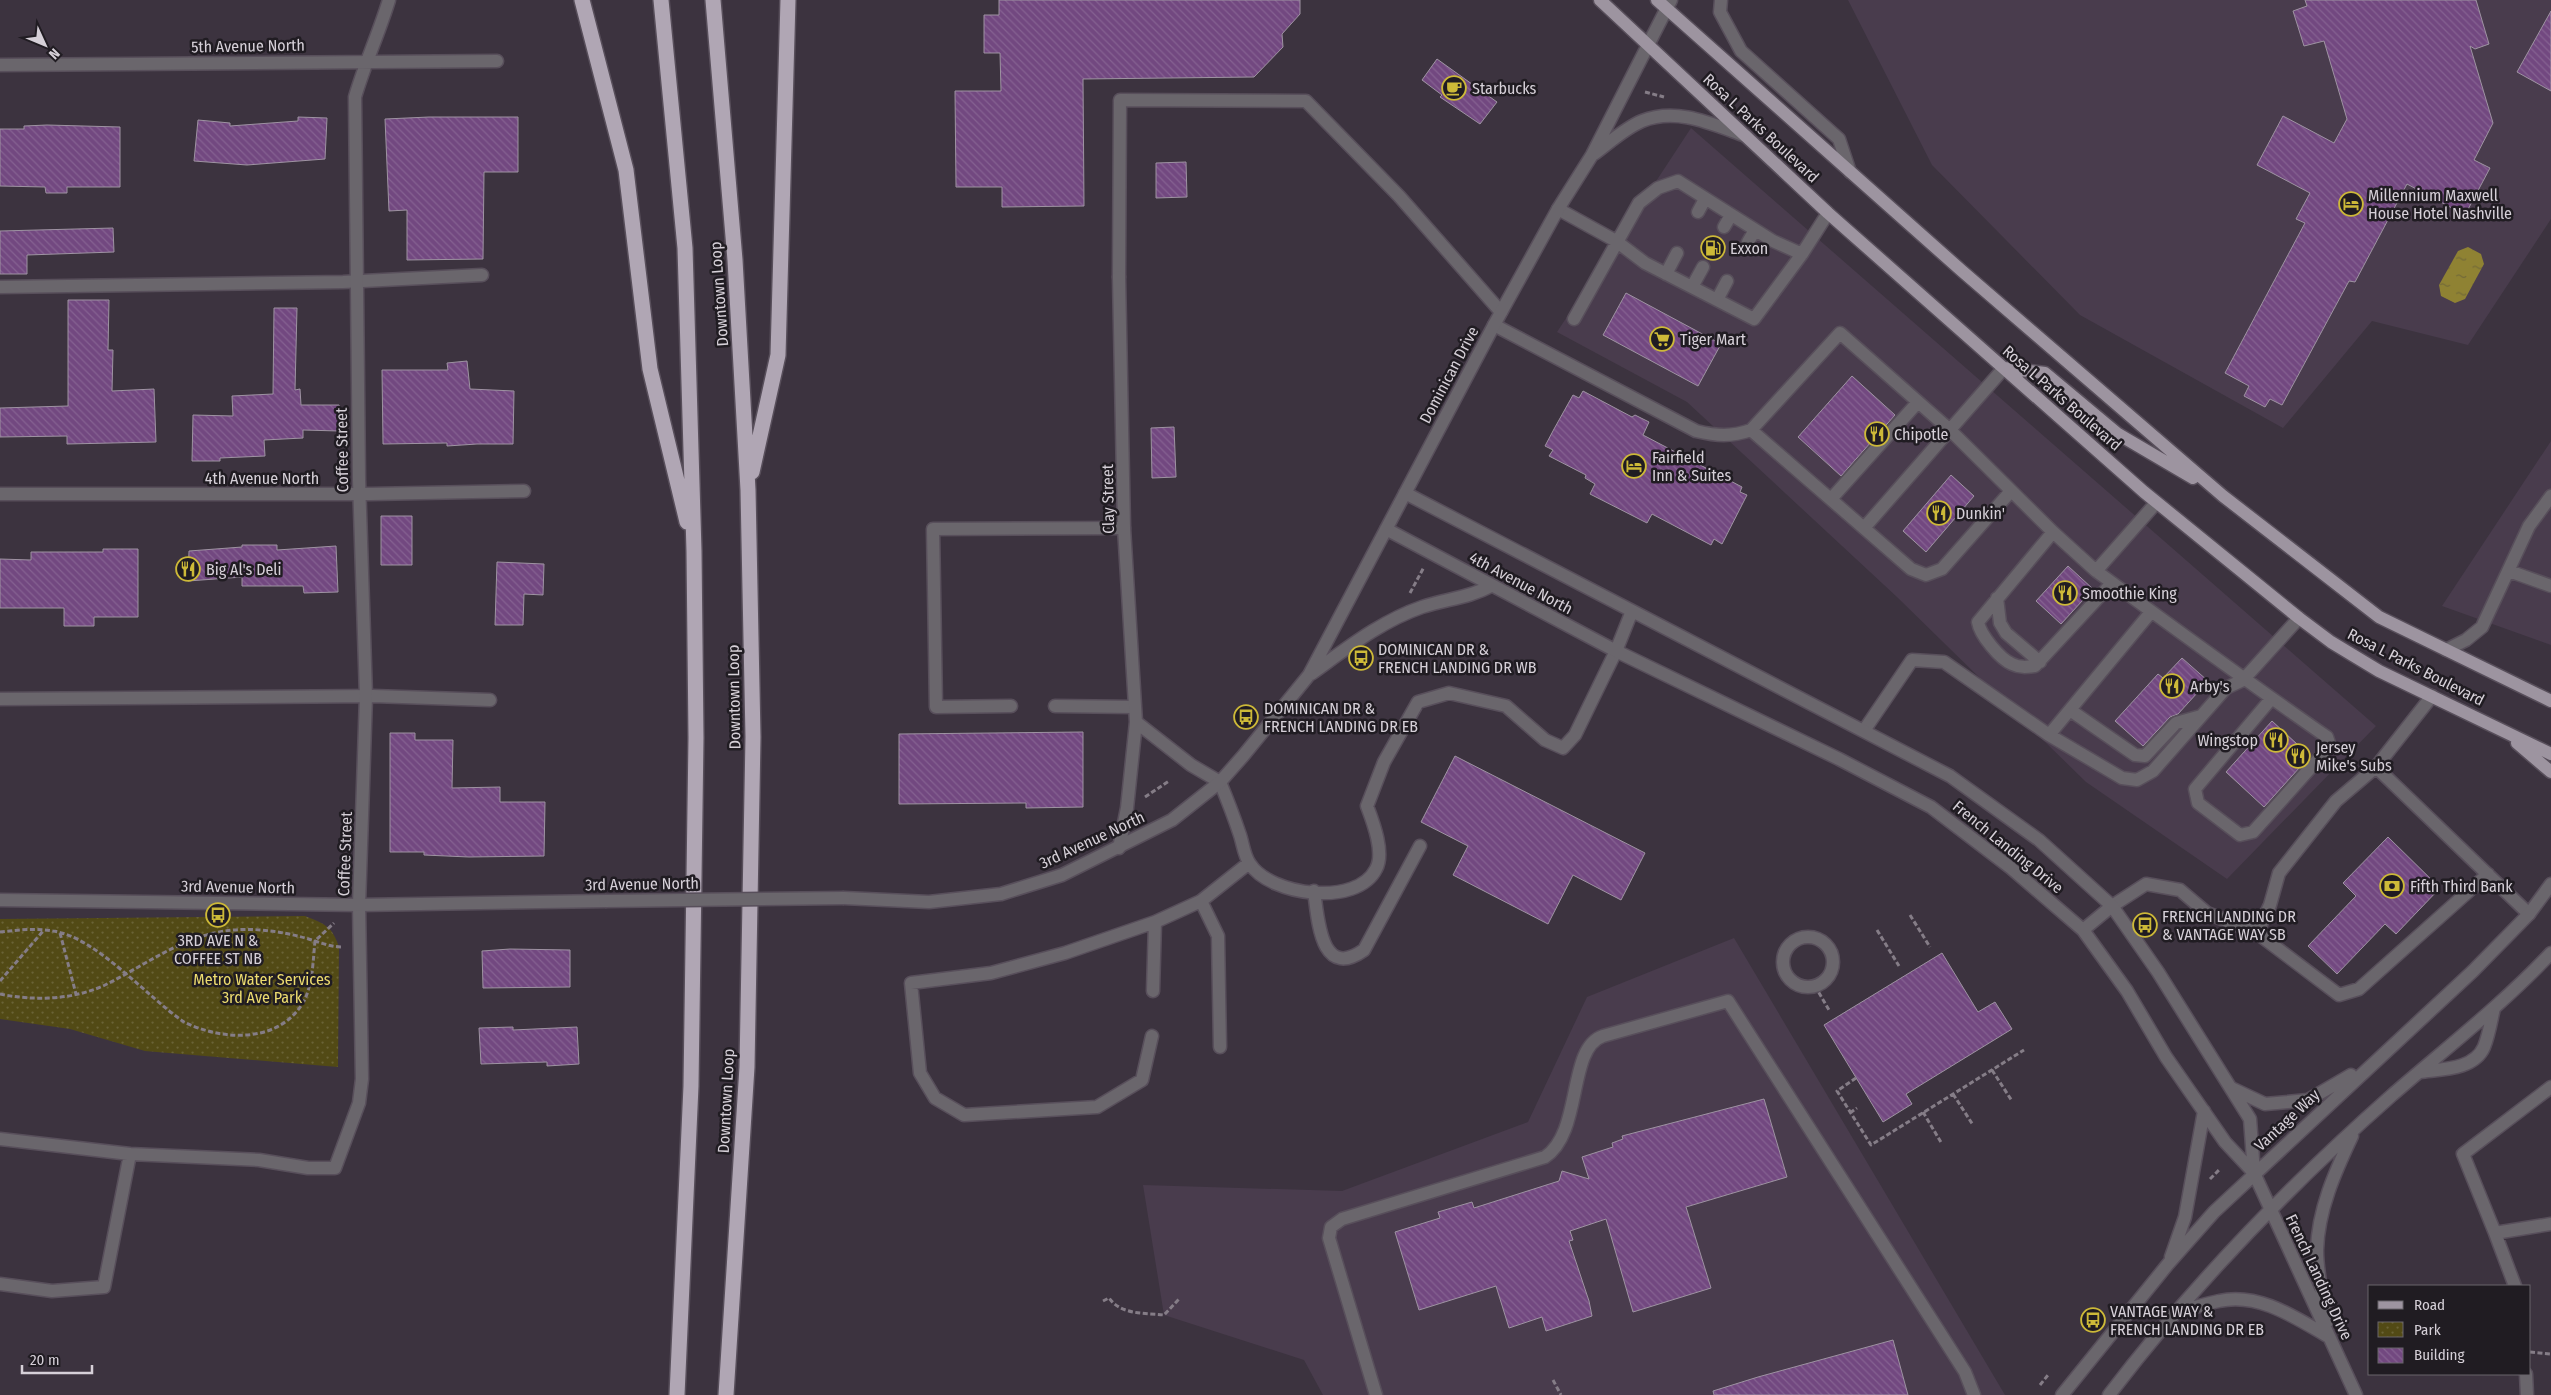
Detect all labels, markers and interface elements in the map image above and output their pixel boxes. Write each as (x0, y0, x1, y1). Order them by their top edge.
north arrow (20, 20, 70, 70)
street label: 5th Avenue North (191, 36, 305, 56)
text: N (45, 45, 63, 63)
street label: Rosa L Parks Boulevard (1699, 70, 1823, 186)
cafe icon: Starbucks (1441, 75, 1467, 101)
place label: Starbucks (1472, 79, 1537, 98)
place label: Millennium Maxwell House Hotel Nashville (2368, 186, 2512, 223)
hotel icon: Millennium Maxwell House Hotel Nashville (2338, 191, 2364, 217)
fuel station icon: Exxon (1700, 235, 1726, 261)
place label: Exxon (1730, 239, 1768, 258)
street label: Downtown Loop (706, 241, 732, 347)
street label: Dominican Drive (1415, 323, 1483, 427)
supermarket icon: Tiger Mart (1649, 326, 1675, 352)
place label: Tiger Mart (1680, 330, 1747, 349)
street label: Rosa L Parks Boulevard (1999, 341, 2125, 455)
street label: Coffee Street (332, 407, 352, 493)
restaurant icon: Chipotle (1864, 421, 1890, 447)
place label: Chipotle (1894, 425, 1949, 444)
place label: Fairfield Inn & Suites (1652, 448, 1731, 485)
hotel icon: Fairfield Inn & Suites (1621, 453, 1647, 479)
street label: Clay Street (1098, 463, 1118, 534)
street label: 4th Avenue North (205, 469, 319, 488)
restaurant icon: Dunkin' (1926, 500, 1952, 526)
place label: Dunkin' (1956, 504, 2005, 523)
street label: 4th Avenue North (1466, 548, 1576, 618)
restaurant icon: Big Al's Deli (175, 556, 201, 582)
place label: Big Al's Deli (206, 560, 282, 579)
restaurant icon: Smoothie King (2052, 580, 2078, 606)
place label: Smoothie King (2082, 584, 2177, 603)
street label: Rosa L Parks Boulevard (2344, 624, 2488, 710)
place label: DOMINICAN DR & FRENCH LANDING DR WB (1378, 640, 1537, 677)
street label: Downtown Loop (724, 644, 744, 750)
bus stop icon: DOMINICAN DR & FRENCH LANDING DR WB (1348, 645, 1374, 671)
restaurant icon: Arby's (2159, 673, 2185, 699)
place label: Arby's (2190, 677, 2230, 696)
place label: DOMINICAN DR & FRENCH LANDING DR EB (1264, 699, 1418, 736)
bus stop icon: DOMINICAN DR & FRENCH LANDING DR EB (1233, 704, 1259, 730)
restaurant icon: Wingstop (2263, 727, 2289, 753)
place label: Wingstop (2197, 731, 2258, 750)
place label: Jersey Mike's Subs (2316, 738, 2392, 775)
restaurant icon: Jersey Mike's Subs (2285, 743, 2311, 769)
street label: French Landing Drive (1949, 797, 2067, 897)
street label: 3rd Avenue North (1036, 807, 1148, 873)
street label: Coffee Street (334, 811, 356, 897)
bank icon: Fifth Third Bank (2379, 873, 2405, 899)
street label: 3rd Avenue North (585, 874, 699, 894)
street label: 3rd Avenue North (181, 877, 295, 897)
place label: Fifth Third Bank (2410, 877, 2513, 896)
bus stop icon: 3RD AVE N & COFFEE ST NB (205, 902, 231, 928)
place label: FRENCH LANDING DR & VANTAGE WAY SB (2162, 907, 2296, 944)
bus stop icon: FRENCH LANDING DR & VANTAGE WAY SB (2132, 912, 2158, 938)
place label: 3RD AVE N & COFFEE ST NB (174, 931, 262, 968)
park label: Metro Water Services 3rd Ave Park (193, 970, 331, 1007)
street label: Downtown Loop (714, 1048, 738, 1154)
street label: Vantage Way (2251, 1085, 2324, 1155)
street label: French Landing Drive (2282, 1211, 2356, 1343)
legend (2368, 1285, 2531, 1375)
text: Road (2414, 1296, 2445, 1314)
place label: VANTAGE WAY & FRENCH LANDING DR EB (2110, 1302, 2264, 1339)
bus stop icon: VANTAGE WAY & FRENCH LANDING DR EB (2080, 1307, 2106, 1333)
text: Park (2414, 1321, 2441, 1339)
scale bar (22, 1342, 92, 1374)
text: Building (2414, 1346, 2465, 1364)
text: 20 m (30, 1351, 60, 1369)

